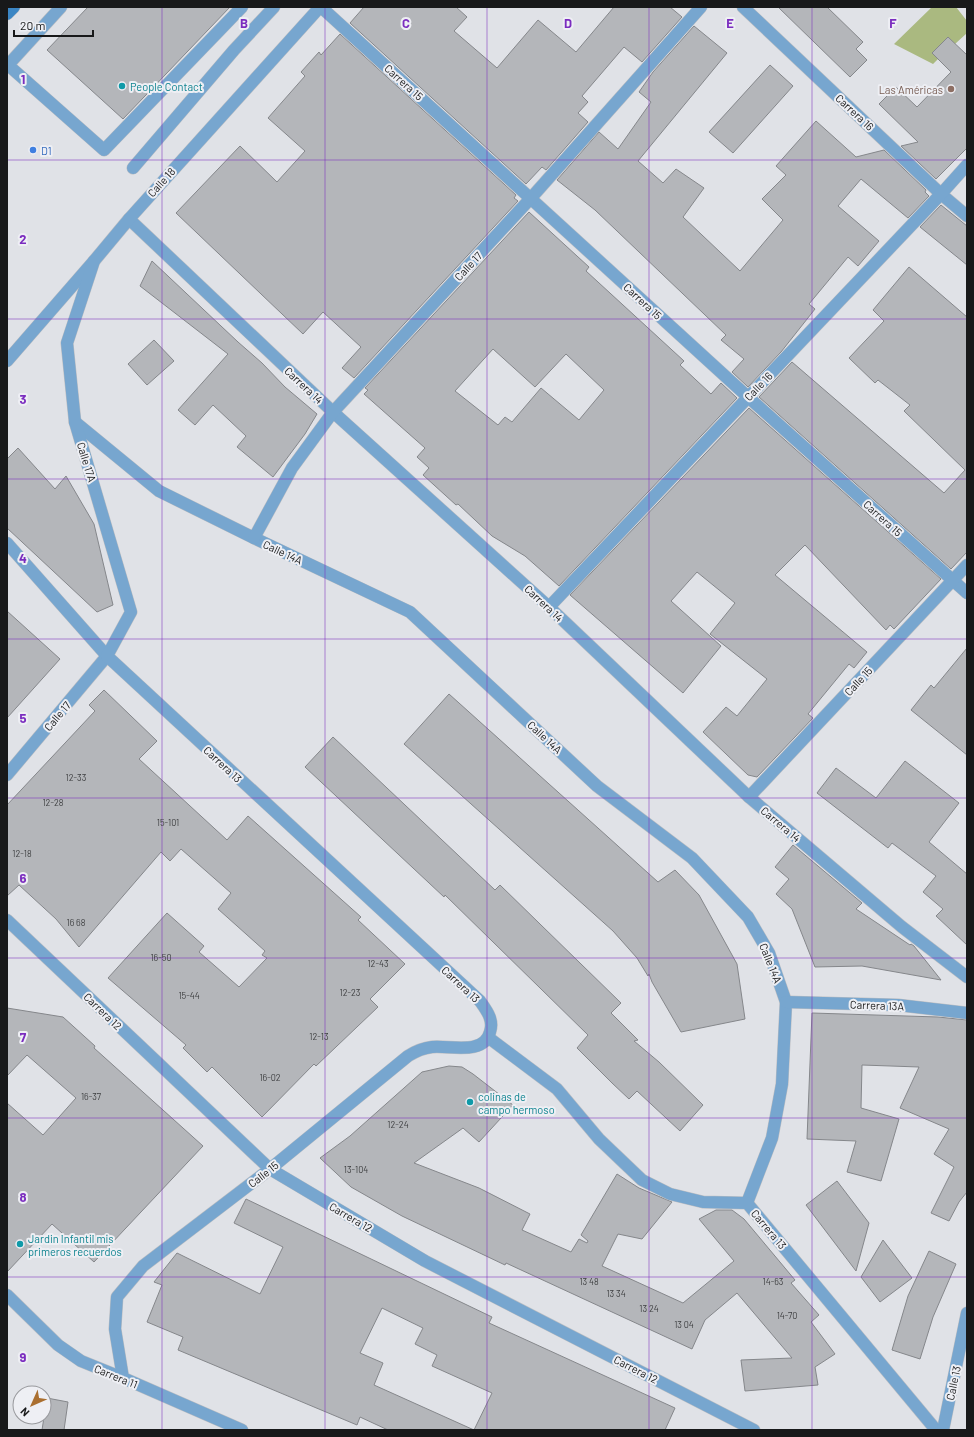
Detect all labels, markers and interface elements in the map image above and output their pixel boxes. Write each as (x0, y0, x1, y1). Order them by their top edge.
scale bar (14, 12, 93, 38)
text: B (240, 15, 248, 31)
text: C (402, 15, 410, 31)
text: D (564, 15, 572, 31)
text: E (726, 15, 734, 31)
text: F (889, 15, 897, 31)
text: 20 m (20, 18, 46, 32)
street label: Carrera 15 (382, 61, 426, 103)
text: 1 (21, 71, 25, 87)
place label: People Contact (130, 80, 203, 93)
marker: People Contact (117, 81, 127, 91)
place label: Las Américas (879, 83, 943, 96)
marker: Las Américas (946, 84, 956, 94)
street label: Carrera 16 (833, 91, 877, 133)
place label: D1 (41, 144, 52, 157)
marker: D1 (28, 145, 38, 155)
street label: Calle 18 (144, 164, 178, 199)
text: 2 (19, 231, 27, 247)
street label: Calle 17 (452, 249, 484, 283)
street label: Carrera 15 (621, 280, 665, 322)
street label: Carrera 14 (282, 364, 326, 406)
street label: Calle 16 (741, 369, 775, 403)
text: 3 (19, 391, 27, 407)
street label: Calle 17A (75, 440, 99, 484)
street label: Carrera 15 (861, 497, 905, 539)
street label: Calle 14A (261, 537, 305, 567)
text: 4 (19, 550, 27, 566)
street label: Carrera 14 (522, 582, 566, 624)
street label: Calle 15 (841, 664, 875, 698)
street label: Calle 17 (41, 699, 73, 733)
text: 5 (19, 710, 27, 726)
street label: Calle 14A (525, 718, 565, 756)
street label: Carrera 13 (201, 743, 245, 785)
house number: 12-33 (66, 772, 87, 783)
house number: 12-28 (42, 797, 64, 808)
street label: Carrera 14 (759, 804, 803, 844)
house number: 15-101 (157, 817, 179, 828)
house number: 12-18 (12, 848, 32, 859)
text: 6 (20, 870, 27, 886)
house number: 16 68 (67, 917, 86, 928)
street label: Calle 14A (757, 941, 785, 985)
house number: 16-50 (150, 952, 172, 963)
house number: 12-43 (367, 958, 389, 969)
street label: Carrera 13 (439, 963, 483, 1005)
house number: 12-23 (340, 987, 361, 998)
street label: Carrera 12 (81, 990, 125, 1032)
house number: 15-44 (178, 990, 200, 1001)
street label: Carrera 13A (850, 998, 905, 1012)
text: 7 (20, 1029, 27, 1045)
house number: 12-13 (309, 1031, 329, 1042)
house number: 16-02 (259, 1072, 281, 1083)
place label: colinas de campo hermoso (478, 1090, 555, 1116)
house number: 16-37 (81, 1091, 102, 1102)
marker: colinas de campo hermoso (465, 1097, 475, 1107)
house number: 12-24 (387, 1119, 409, 1130)
street label: Calle 15 (245, 1158, 281, 1190)
house number: 13-104 (344, 1164, 368, 1175)
text: 8 (19, 1189, 27, 1205)
street label: Carrera 12 (327, 1199, 375, 1235)
street label: Carrera 13 (749, 1207, 789, 1251)
place label: Jardin Infantil mis primeros recuerdos (28, 1232, 122, 1258)
marker: Jardin Infantil mis primeros recuerdos (15, 1239, 25, 1249)
house number: 13 48 (579, 1276, 599, 1287)
house number: 14-63 (763, 1276, 784, 1287)
house number: 13 34 (606, 1288, 626, 1299)
house number: 13 24 (639, 1303, 659, 1314)
house number: 14-70 (777, 1310, 797, 1321)
house number: 13 04 (674, 1319, 694, 1330)
text: 9 (20, 1349, 27, 1365)
street label: Carrera 12 (612, 1352, 660, 1386)
street label: Carrera 11 (92, 1361, 140, 1391)
street label: Calle 13 (943, 1365, 963, 1401)
north arrow (12, 1385, 52, 1425)
text: N (17, 1405, 32, 1420)

